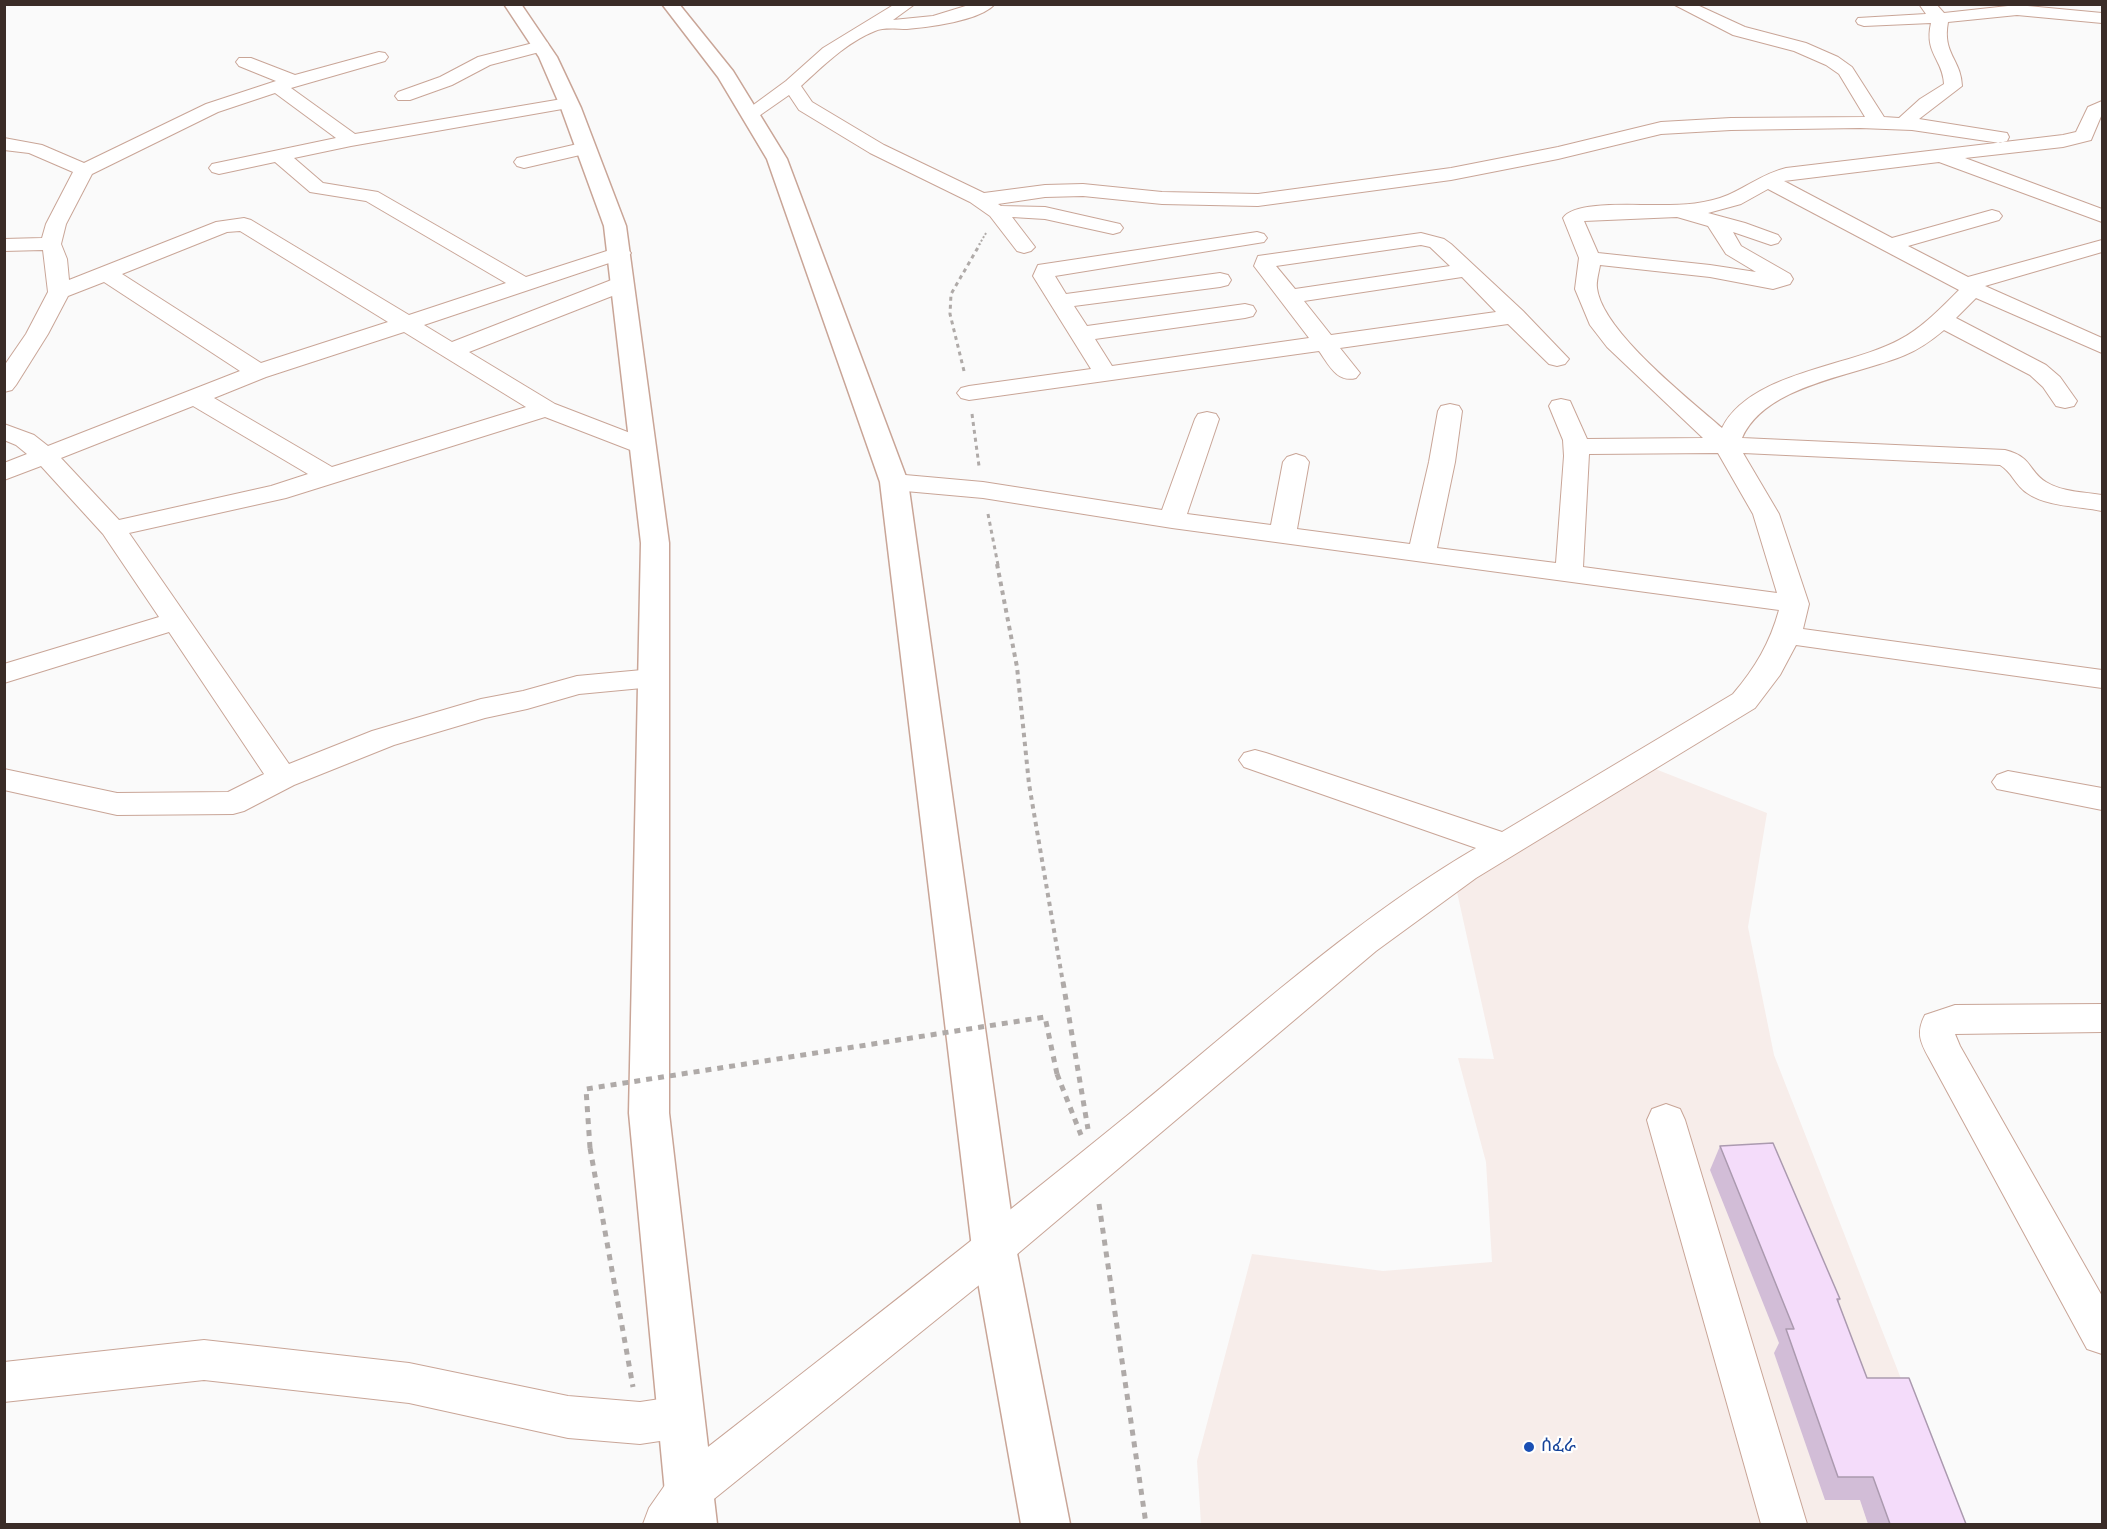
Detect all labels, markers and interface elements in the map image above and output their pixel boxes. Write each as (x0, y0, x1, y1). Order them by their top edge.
place label: ሰፈራ (1541, 1436, 1576, 1458)
marker: ሰፈራ (1522, 1440, 1536, 1454)

